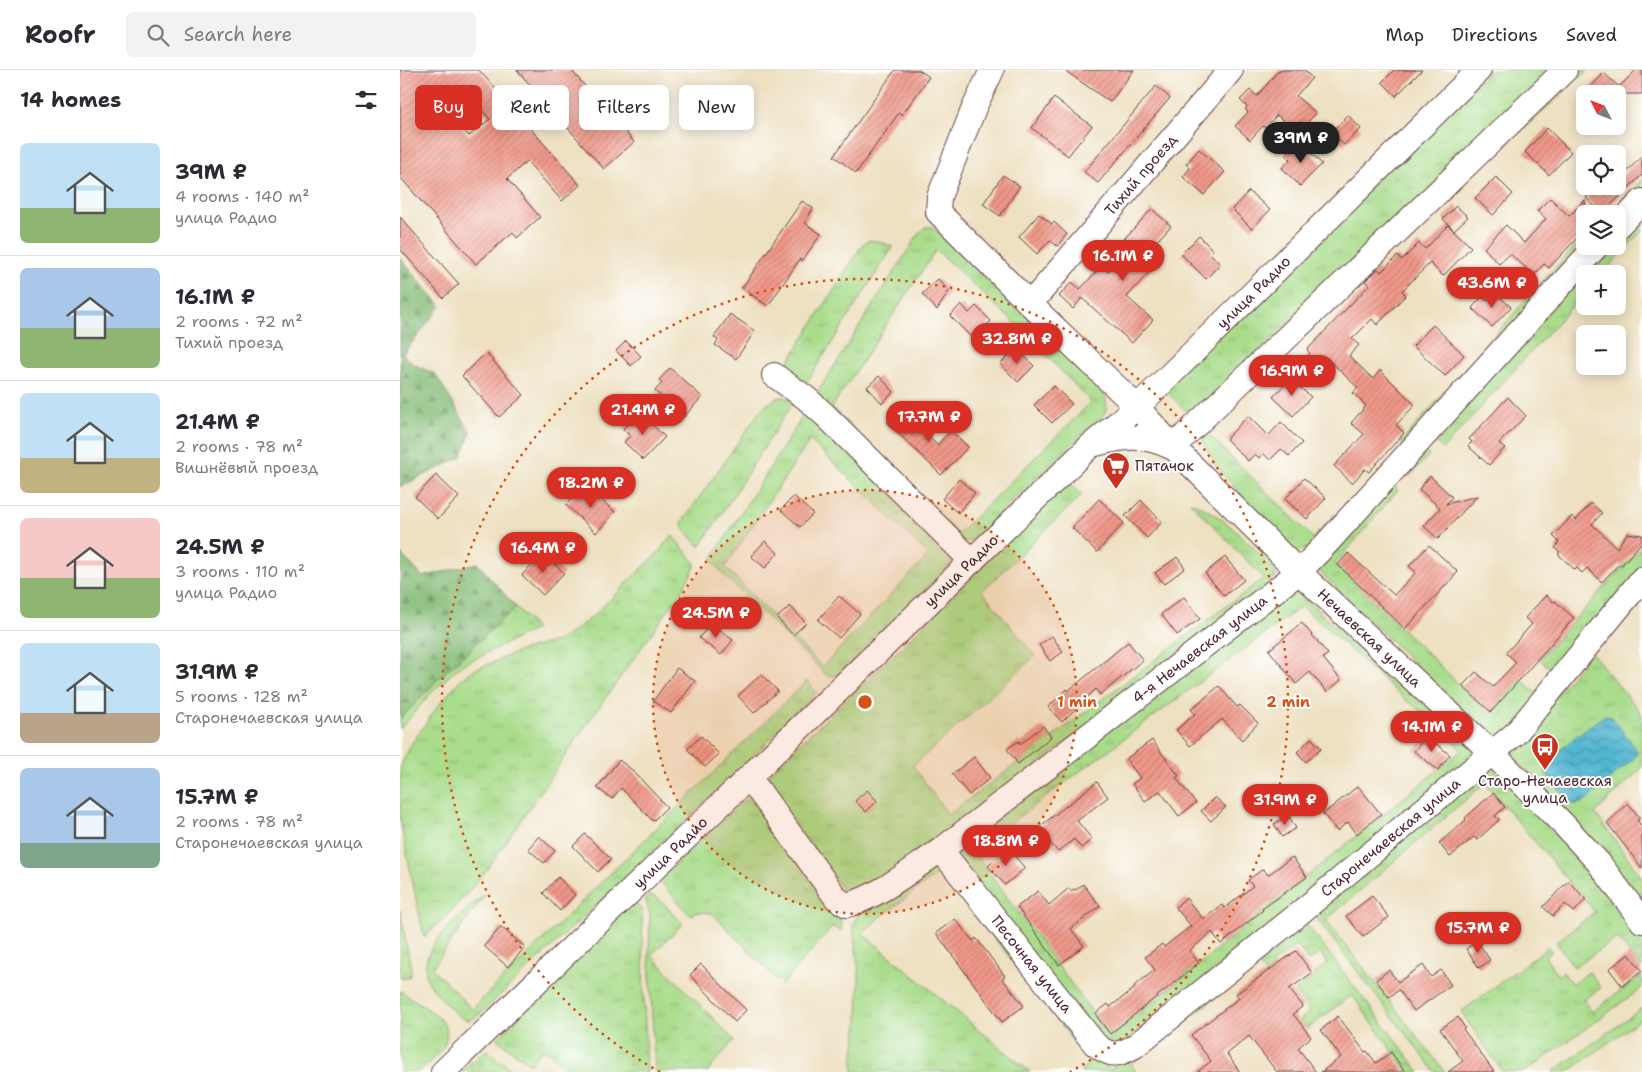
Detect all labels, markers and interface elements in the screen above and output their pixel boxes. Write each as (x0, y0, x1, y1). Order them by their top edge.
search box (126, 12, 476, 57)
text: Roofr (25, 19, 96, 51)
icon: search (144, 21, 172, 49)
text: Search here (184, 22, 292, 47)
text: Map (1386, 23, 1424, 47)
text: Directions (1452, 23, 1538, 47)
text: Saved (1566, 23, 1617, 47)
chip: Buy (415, 85, 482, 130)
chip: Rent (492, 85, 569, 130)
chip: Filters (579, 85, 669, 130)
chip: New (679, 85, 754, 130)
north arrow (1576, 85, 1626, 135)
map controls (1576, 85, 1626, 375)
text: 14 homes (20, 86, 121, 114)
icon: filters (352, 86, 380, 114)
pin: 39M ₽ (1266, 122, 1336, 164)
text: 39M ₽ (1273, 127, 1329, 148)
street label: Тихий проезд (1100, 130, 1182, 220)
button: locate (1576, 145, 1626, 195)
text: 39M ₽ (175, 158, 247, 186)
icon: home (60, 163, 120, 223)
text: 4 rooms · 140 m² (175, 186, 310, 207)
button: layers (1576, 205, 1626, 255)
text: улица Радио (175, 207, 277, 228)
pin: 16.1M ₽ (1077, 240, 1169, 282)
text: 16.1M ₽ (1092, 245, 1154, 266)
street label: улица Радио (1213, 251, 1295, 333)
button: + (1576, 265, 1626, 315)
pin: 43.6M ₽ (1446, 266, 1538, 309)
text: 43.6M ₽ (1457, 272, 1527, 293)
text: 16.1M ₽ (175, 283, 255, 311)
icon: home (60, 288, 120, 348)
text: 2 rooms · 72 m² (175, 311, 303, 332)
pin: 32.8M ₽ (971, 322, 1063, 365)
button: − (1576, 325, 1626, 375)
text: 32.8M ₽ (982, 328, 1052, 349)
text: Тихий проезд (175, 332, 283, 353)
pin: 16.9M ₽ (1246, 354, 1338, 397)
text: 16.9M ₽ (1260, 360, 1324, 381)
pin: 21.4M ₽ (597, 394, 689, 436)
text: 21.4M ₽ (611, 399, 675, 420)
pin: 17.7M ₽ (883, 400, 975, 443)
text: 17.7M ₽ (897, 406, 961, 427)
text: 21.4M ₽ (175, 408, 260, 436)
icon: home (60, 413, 120, 473)
text: 2 rooms · 78 m² (175, 436, 303, 457)
supermarket icon: Пятачок (1101, 451, 1131, 490)
place label: Пятачок (1135, 456, 1194, 476)
text: Вишнёвый проезд (175, 457, 318, 478)
pin: 18.2M ₽ (545, 466, 637, 509)
text: 18.2M ₽ (558, 472, 624, 493)
street label: улица Радио (920, 530, 1003, 611)
pin: 16.4M ₽ (497, 532, 589, 574)
text: 24.5M ₽ (175, 533, 265, 561)
text: 16.4M ₽ (510, 537, 576, 558)
icon: home (60, 538, 120, 598)
text: 3 rooms · 110 m² (175, 561, 305, 582)
text: улица Радио (175, 582, 277, 603)
street label: Нечаевская улица (1313, 584, 1426, 692)
street label: 4-я Нечаевская улица (1128, 590, 1272, 708)
pin: 24.5M ₽ (670, 596, 762, 639)
text: 24.5M ₽ (682, 602, 750, 623)
text: 31.9M ₽ (175, 658, 259, 686)
icon: home (60, 663, 120, 723)
text: 5 rooms · 128 m² (175, 686, 308, 707)
text: 1 min (1057, 692, 1097, 712)
text: 2 min (1266, 692, 1310, 712)
centre of rings (856, 693, 874, 711)
text: Старонечаевская улица (175, 707, 363, 728)
pin: 14.1M ₽ (1386, 710, 1478, 753)
text: 14.1M ₽ (1402, 716, 1462, 737)
bus stop icon: Старо-Нечаевская улица (1530, 732, 1560, 771)
place label: Старо-Нечаевская улица (1478, 771, 1612, 808)
street label: Старонечаевская улица (1316, 773, 1465, 901)
text: 15.7M ₽ (175, 783, 259, 811)
pin: 31.9M ₽ (1239, 784, 1331, 826)
icon: home (60, 788, 120, 848)
text: 31.9M ₽ (1253, 789, 1317, 810)
text: 2 rooms · 78 m² (175, 811, 303, 832)
street label: улица Радио (629, 812, 712, 893)
pin: 18.8M ₽ (960, 824, 1052, 867)
text: 18.8M ₽ (973, 830, 1039, 851)
text: Старонечаевская улица (175, 832, 363, 853)
street label: Песочная улица (987, 911, 1077, 1018)
pin: 15.7M ₽ (1432, 912, 1524, 954)
text: 15.7M ₽ (1446, 917, 1510, 938)

